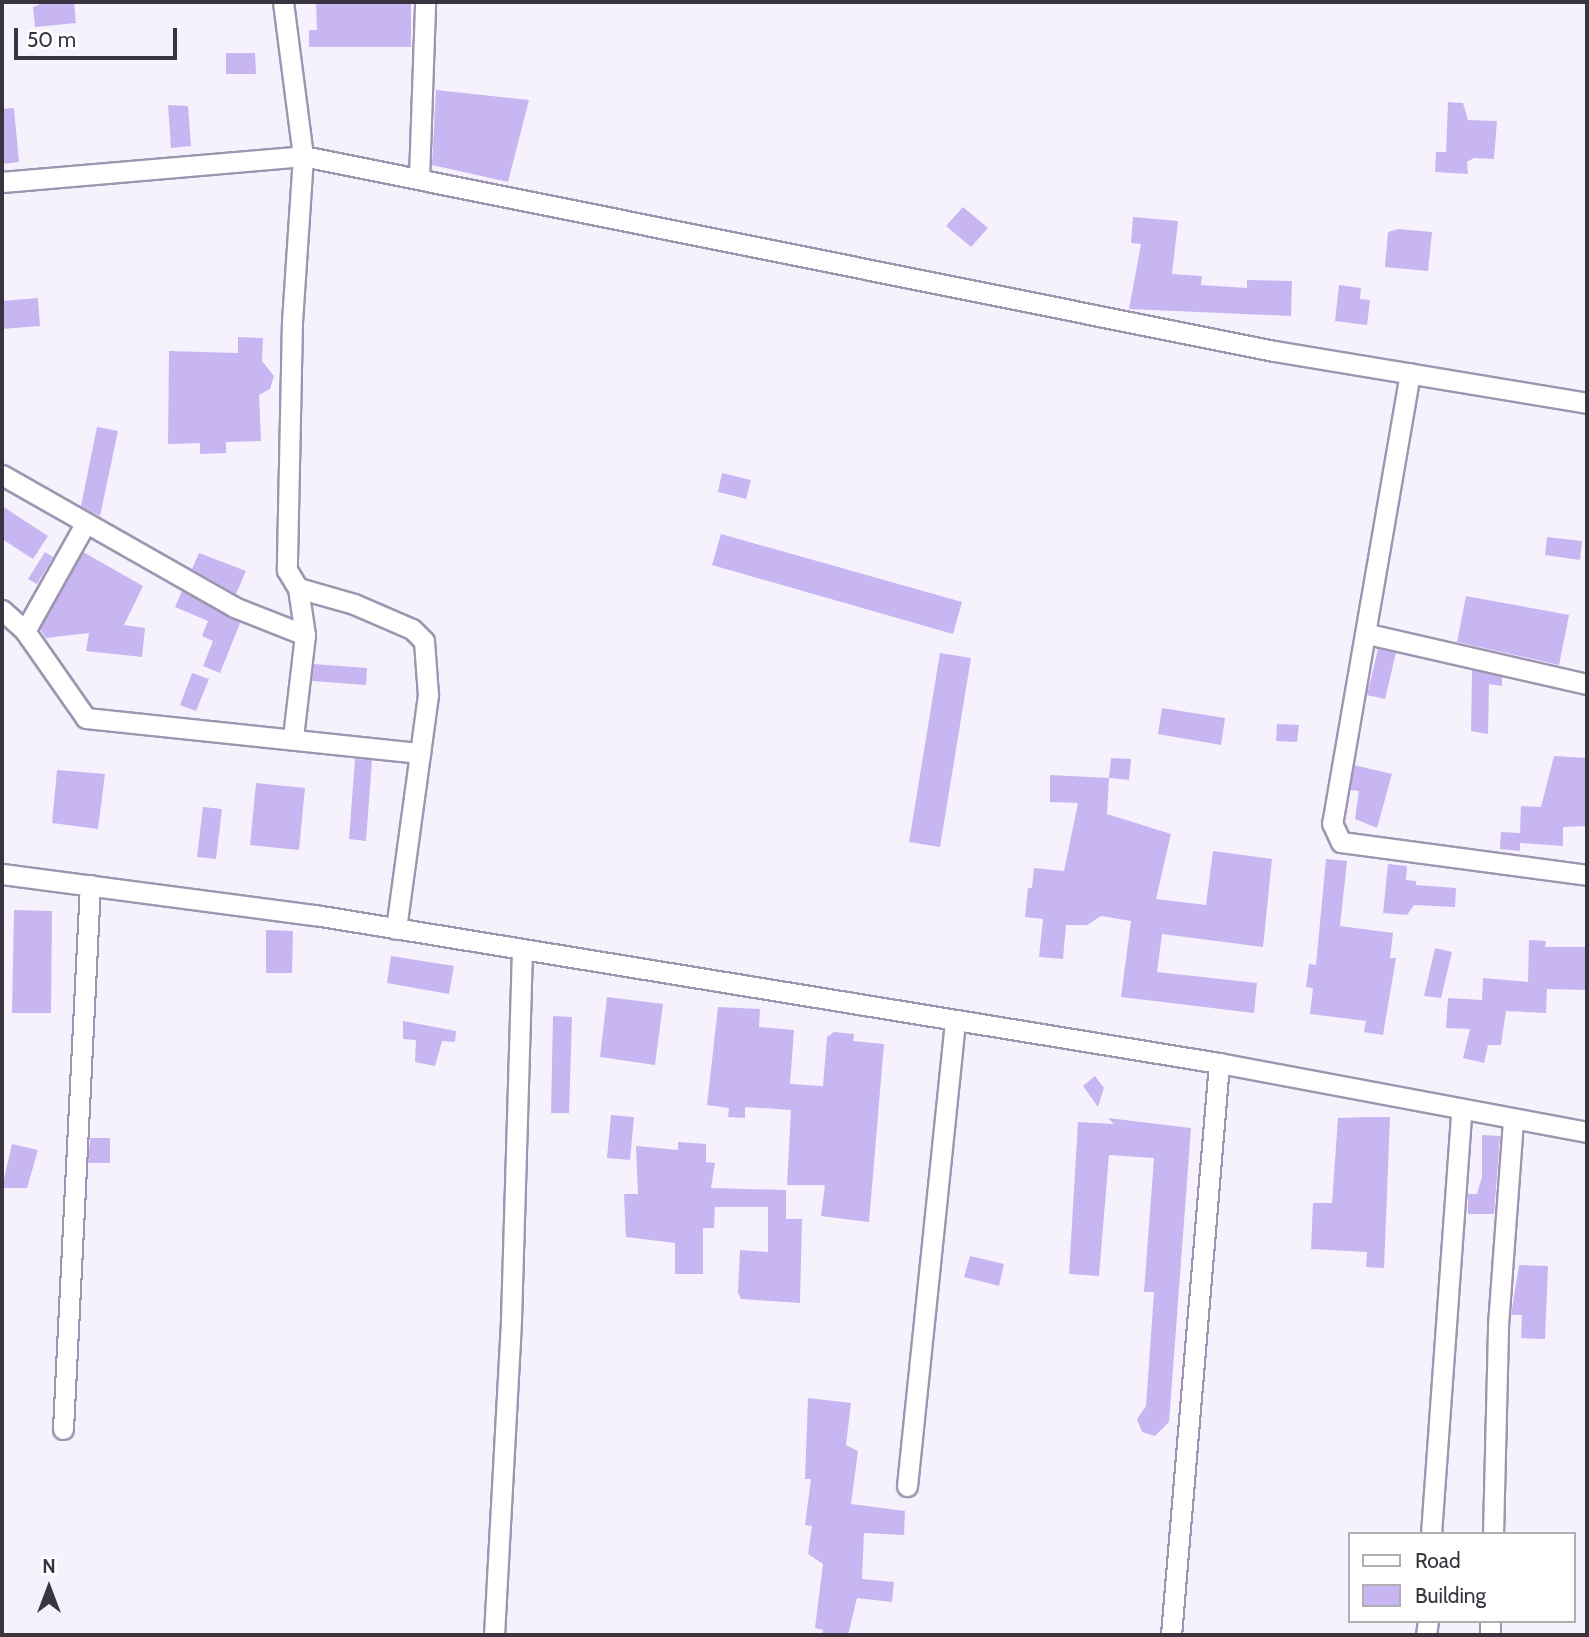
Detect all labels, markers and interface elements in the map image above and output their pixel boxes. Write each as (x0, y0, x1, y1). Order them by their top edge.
scale bar (18, 14, 180, 58)
text: 50 m (27, 27, 76, 52)
legend (1348, 1532, 1575, 1623)
text: Road (1415, 1548, 1461, 1573)
north arrow (14, 1553, 84, 1623)
text: N (42, 1555, 56, 1578)
text: Building (1415, 1583, 1486, 1608)

